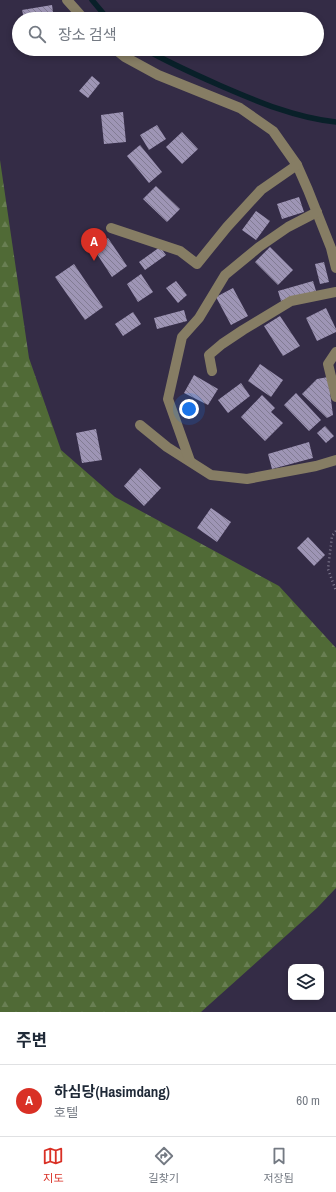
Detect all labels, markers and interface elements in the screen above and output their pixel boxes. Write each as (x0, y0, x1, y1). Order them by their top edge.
search box (12, 12, 324, 56)
icon: search (26, 23, 48, 45)
text: 장소 검색 (58, 24, 117, 45)
pin: A (81, 228, 107, 261)
your location (179, 399, 199, 419)
map controls (288, 964, 324, 1000)
button: layers (288, 964, 324, 1000)
text: 주변 (16, 1028, 47, 1051)
text: 하심당(Hasimdang) (54, 1081, 170, 1102)
text: A (25, 1092, 33, 1109)
text: 60 m (296, 1092, 320, 1109)
text: 호텔 (54, 1104, 78, 1121)
tab: 지도 (42, 1145, 64, 1185)
tab: 길찾기 (149, 1145, 179, 1185)
tab: 저장됨 (263, 1145, 294, 1185)

